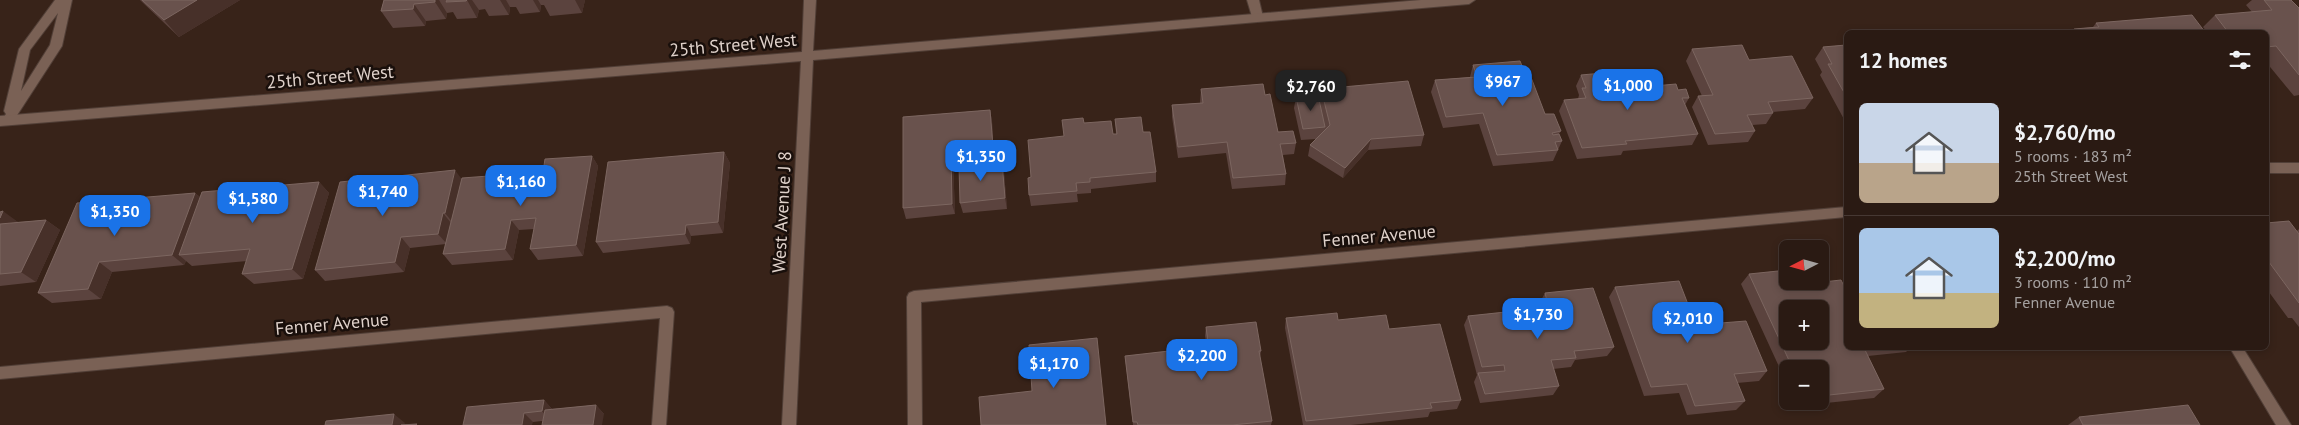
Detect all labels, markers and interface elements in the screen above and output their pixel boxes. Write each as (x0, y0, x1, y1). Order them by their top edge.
street label: 25th Street West (668, 27, 798, 62)
icon: filters (2226, 46, 2254, 74)
text: 12 homes (1859, 47, 1947, 74)
street label: 25th Street West (265, 59, 395, 94)
pin: $967 (1473, 64, 1533, 107)
pin: $1,000 (1587, 68, 1669, 111)
pin: $2,760 (1270, 70, 1352, 112)
text: $967 (1485, 71, 1521, 91)
text: $1,000 (1603, 75, 1653, 95)
text: $2,760 (1286, 76, 1336, 96)
text: $2,760/mo (2014, 119, 2116, 146)
icon: home (1899, 123, 1959, 183)
pin: $1,350 (940, 140, 1022, 182)
text: $1,350 (956, 146, 1006, 166)
text: 5 rooms · 183 m² (2014, 146, 2132, 166)
street label: West Avenue J 8 (767, 150, 796, 274)
pin: $1,160 (480, 164, 562, 207)
text: 25th Street West (2014, 166, 2128, 186)
text: $1,160 (496, 171, 546, 191)
pin: $1,740 (342, 174, 424, 217)
text: $1,740 (358, 181, 408, 201)
pin: $1,580 (212, 182, 294, 224)
text: $1,580 (228, 188, 278, 208)
pin: $1,350 (74, 194, 156, 237)
text: $1,350 (90, 201, 140, 221)
street label: Fenner Avenue (1321, 219, 1437, 252)
north arrow (1779, 240, 1829, 290)
map controls (1779, 240, 1829, 410)
text: $2,200/mo (2014, 245, 2116, 272)
icon: home (1899, 248, 1959, 308)
text: 3 rooms · 110 m² (2014, 272, 2132, 292)
text: Fenner Avenue (2014, 292, 2115, 312)
pin: $1,730 (1497, 298, 1579, 340)
button: + (1779, 300, 1829, 350)
pin: $2,010 (1647, 302, 1729, 344)
text: $1,730 (1513, 304, 1563, 324)
street label: Fenner Avenue (274, 307, 390, 340)
text: $2,010 (1663, 308, 1713, 328)
pin: $2,200 (1161, 338, 1243, 381)
text: $2,200 (1177, 345, 1227, 365)
pin: $1,170 (1013, 346, 1095, 389)
text: $1,170 (1029, 353, 1079, 373)
button: − (1779, 360, 1829, 410)

